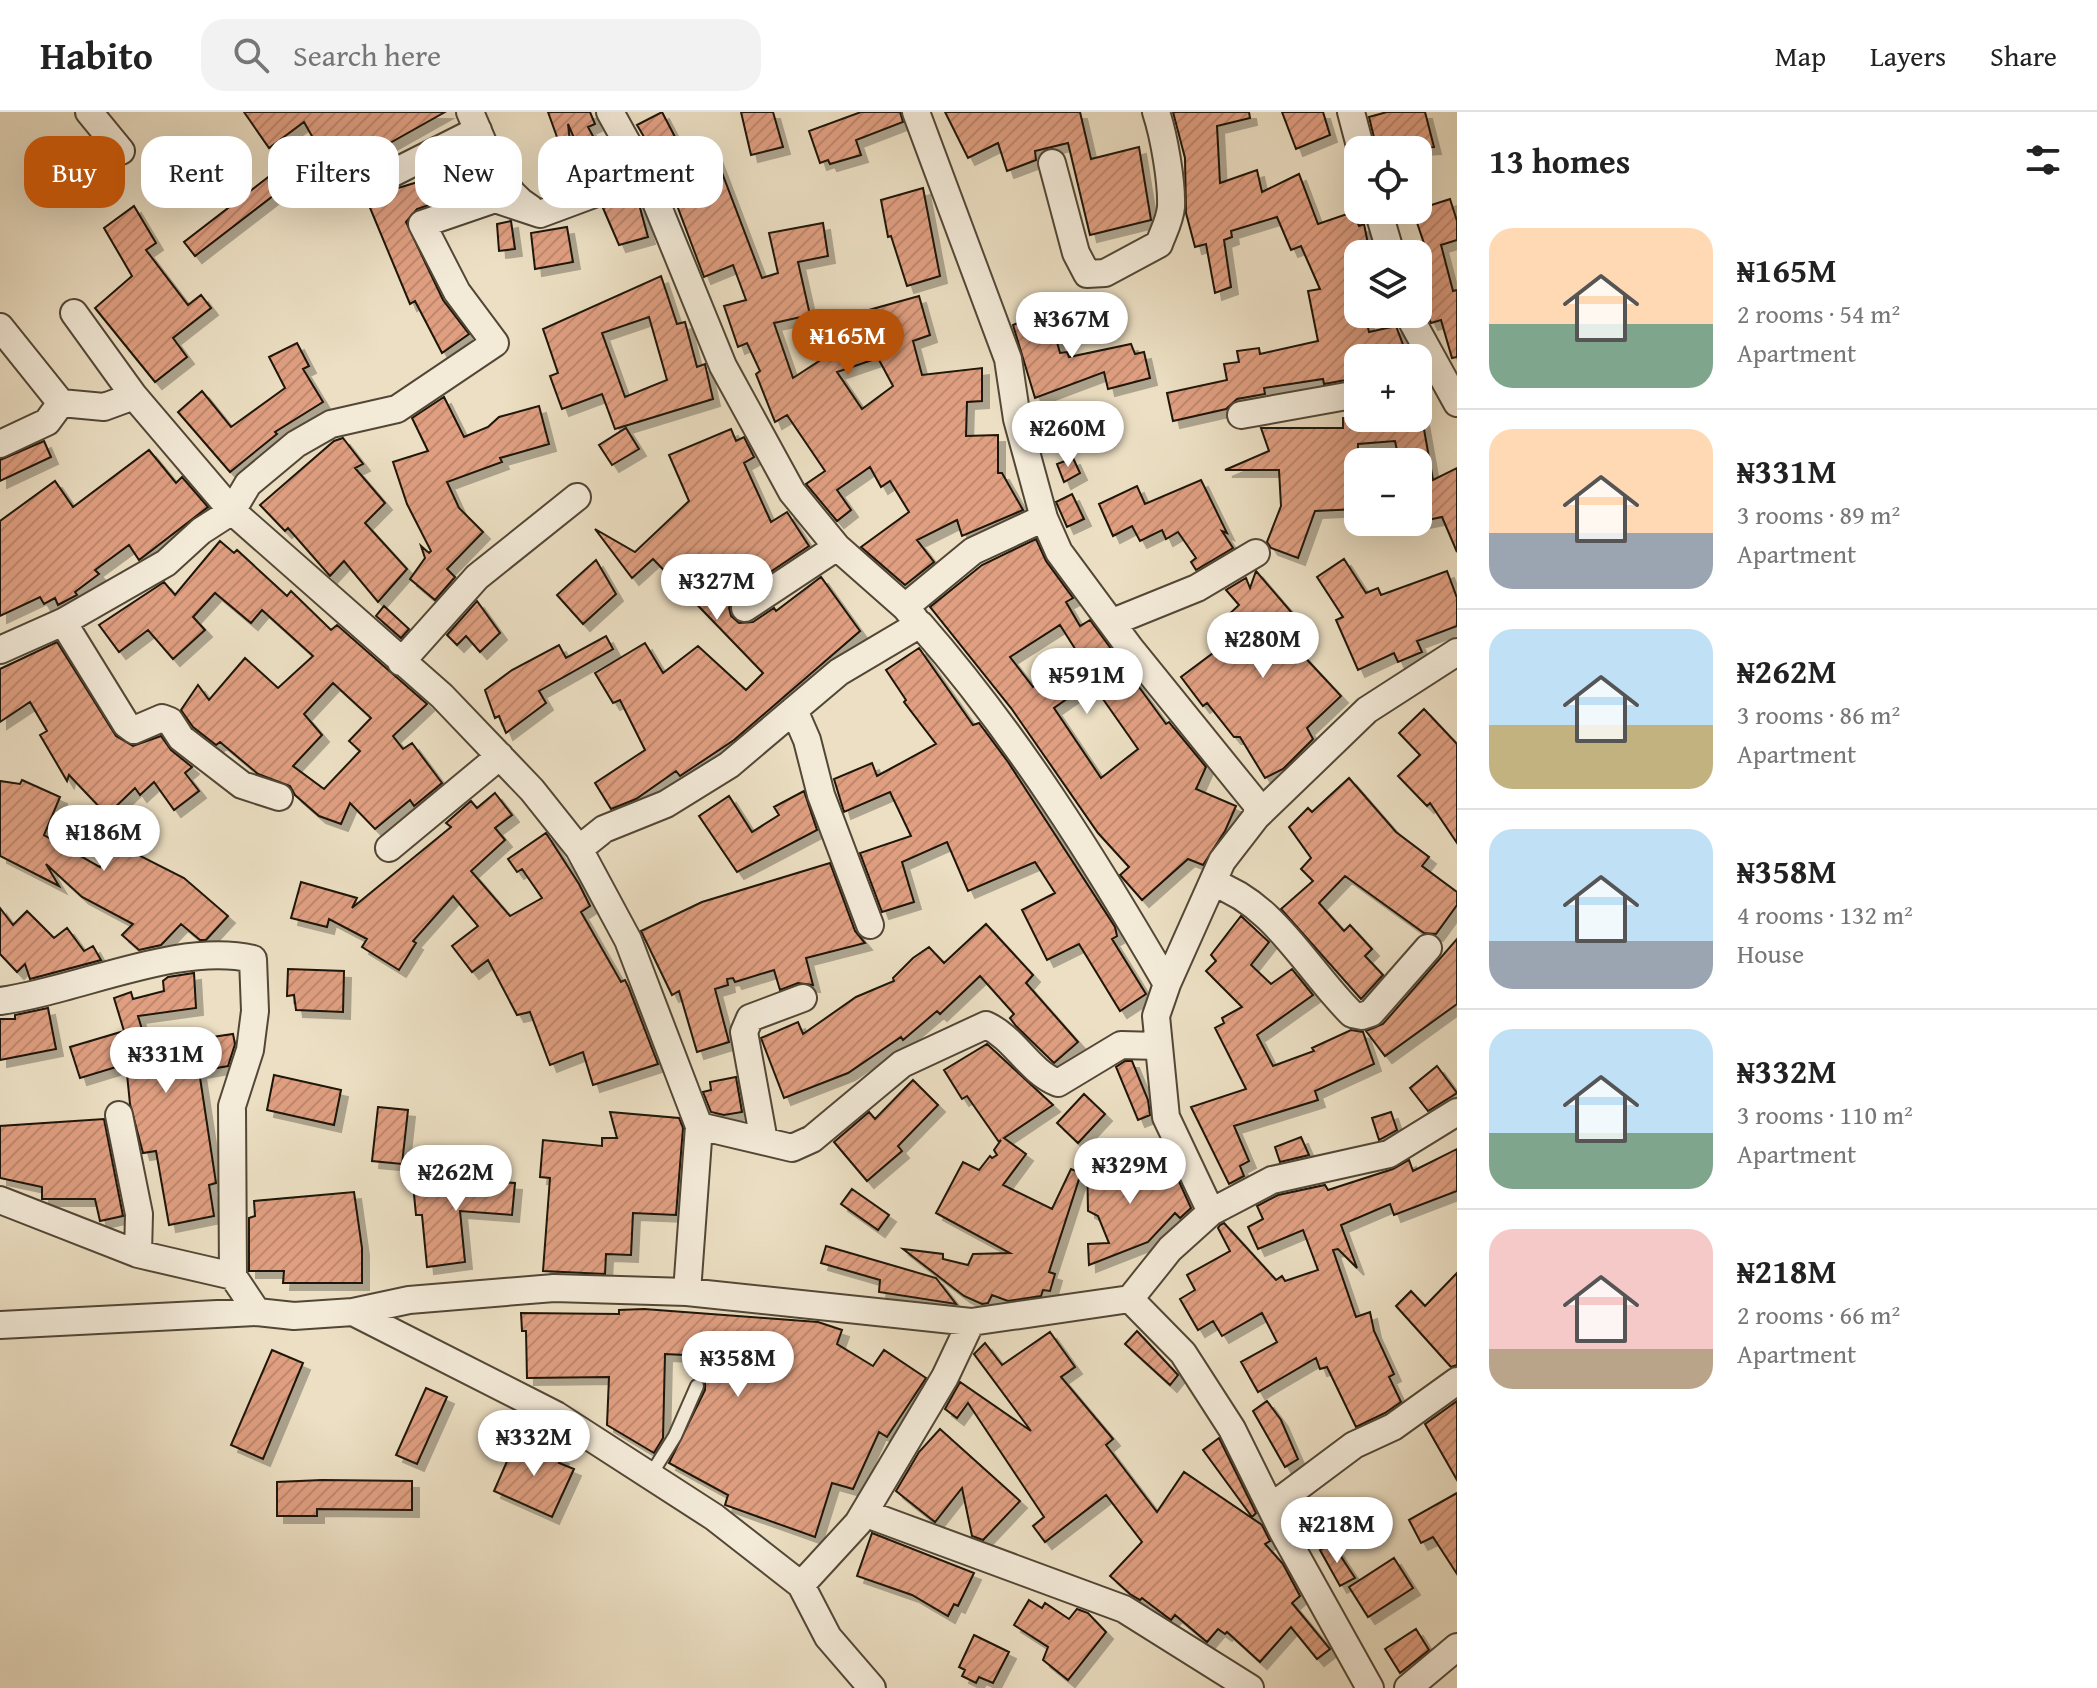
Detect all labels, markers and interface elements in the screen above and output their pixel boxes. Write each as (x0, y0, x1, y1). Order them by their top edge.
search box (201, 19, 761, 91)
text: Habito (40, 27, 153, 83)
icon: search (229, 33, 273, 77)
text: Search here (293, 33, 441, 77)
text: Map (1775, 35, 1826, 76)
text: Layers (1870, 35, 1946, 76)
text: Share (1990, 35, 2057, 76)
chip: Buy (24, 136, 125, 208)
chip: Rent (141, 136, 252, 208)
chip: Filters (268, 136, 399, 208)
chip: New (415, 136, 522, 208)
chip: Apartment (538, 136, 723, 208)
map controls (1344, 136, 1432, 536)
button: locate (1344, 136, 1432, 224)
text: 13 homes (1489, 136, 1630, 185)
icon: filters (2021, 138, 2065, 182)
button: layers (1344, 240, 1432, 328)
text: ₦165M (1737, 245, 1837, 294)
icon: home (1553, 260, 1649, 356)
pin: ₦367M (1016, 292, 1128, 360)
text: 2 rooms · 54 m² (1737, 294, 1900, 333)
text: ₦367M (1034, 298, 1110, 337)
pin: ₦165M (792, 309, 904, 377)
text: ₦165M (810, 315, 886, 354)
text: Apartment (1737, 333, 1856, 372)
button: + (1344, 344, 1432, 432)
pin: ₦260M (1012, 401, 1124, 469)
text: ₦260M (1030, 407, 1106, 446)
text: ₦331M (1737, 446, 1837, 495)
button: − (1344, 448, 1432, 536)
icon: home (1553, 461, 1649, 557)
text: 3 rooms · 89 m² (1737, 495, 1900, 534)
text: Apartment (1737, 534, 1856, 573)
pin: ₦327M (661, 554, 773, 622)
text: ₦327M (679, 560, 755, 599)
pin: ₦280M (1207, 612, 1319, 680)
text: ₦280M (1225, 618, 1301, 657)
text: ₦262M (1737, 646, 1837, 695)
pin: ₦591M (1031, 648, 1143, 716)
text: ₦591M (1049, 654, 1125, 693)
icon: home (1553, 661, 1649, 757)
text: 3 rooms · 86 m² (1737, 695, 1900, 734)
text: Apartment (1737, 734, 1856, 773)
pin: ₦186M (48, 805, 160, 873)
text: ₦186M (66, 811, 142, 850)
text: ₦358M (1737, 846, 1837, 895)
icon: home (1553, 861, 1649, 957)
text: 4 rooms · 132 m² (1737, 895, 1913, 934)
text: House (1737, 934, 1804, 973)
pin: ₦331M (110, 1027, 222, 1095)
text: ₦331M (128, 1033, 204, 1072)
text: ₦332M (1737, 1046, 1837, 1095)
icon: home (1553, 1061, 1649, 1157)
text: 3 rooms · 110 m² (1737, 1095, 1913, 1134)
text: Apartment (1737, 1134, 1856, 1173)
pin: ₦329M (1074, 1138, 1186, 1206)
text: ₦329M (1092, 1144, 1168, 1183)
pin: ₦262M (400, 1145, 512, 1213)
text: ₦262M (418, 1151, 494, 1190)
text: ₦218M (1737, 1246, 1837, 1295)
icon: home (1553, 1261, 1649, 1357)
text: 2 rooms · 66 m² (1737, 1295, 1900, 1334)
pin: ₦358M (682, 1331, 794, 1399)
text: Apartment (1737, 1334, 1856, 1373)
text: ₦358M (700, 1337, 776, 1376)
pin: ₦332M (478, 1410, 590, 1478)
text: ₦332M (496, 1416, 572, 1455)
pin: ₦218M (1281, 1497, 1393, 1565)
text: ₦218M (1299, 1503, 1375, 1542)

